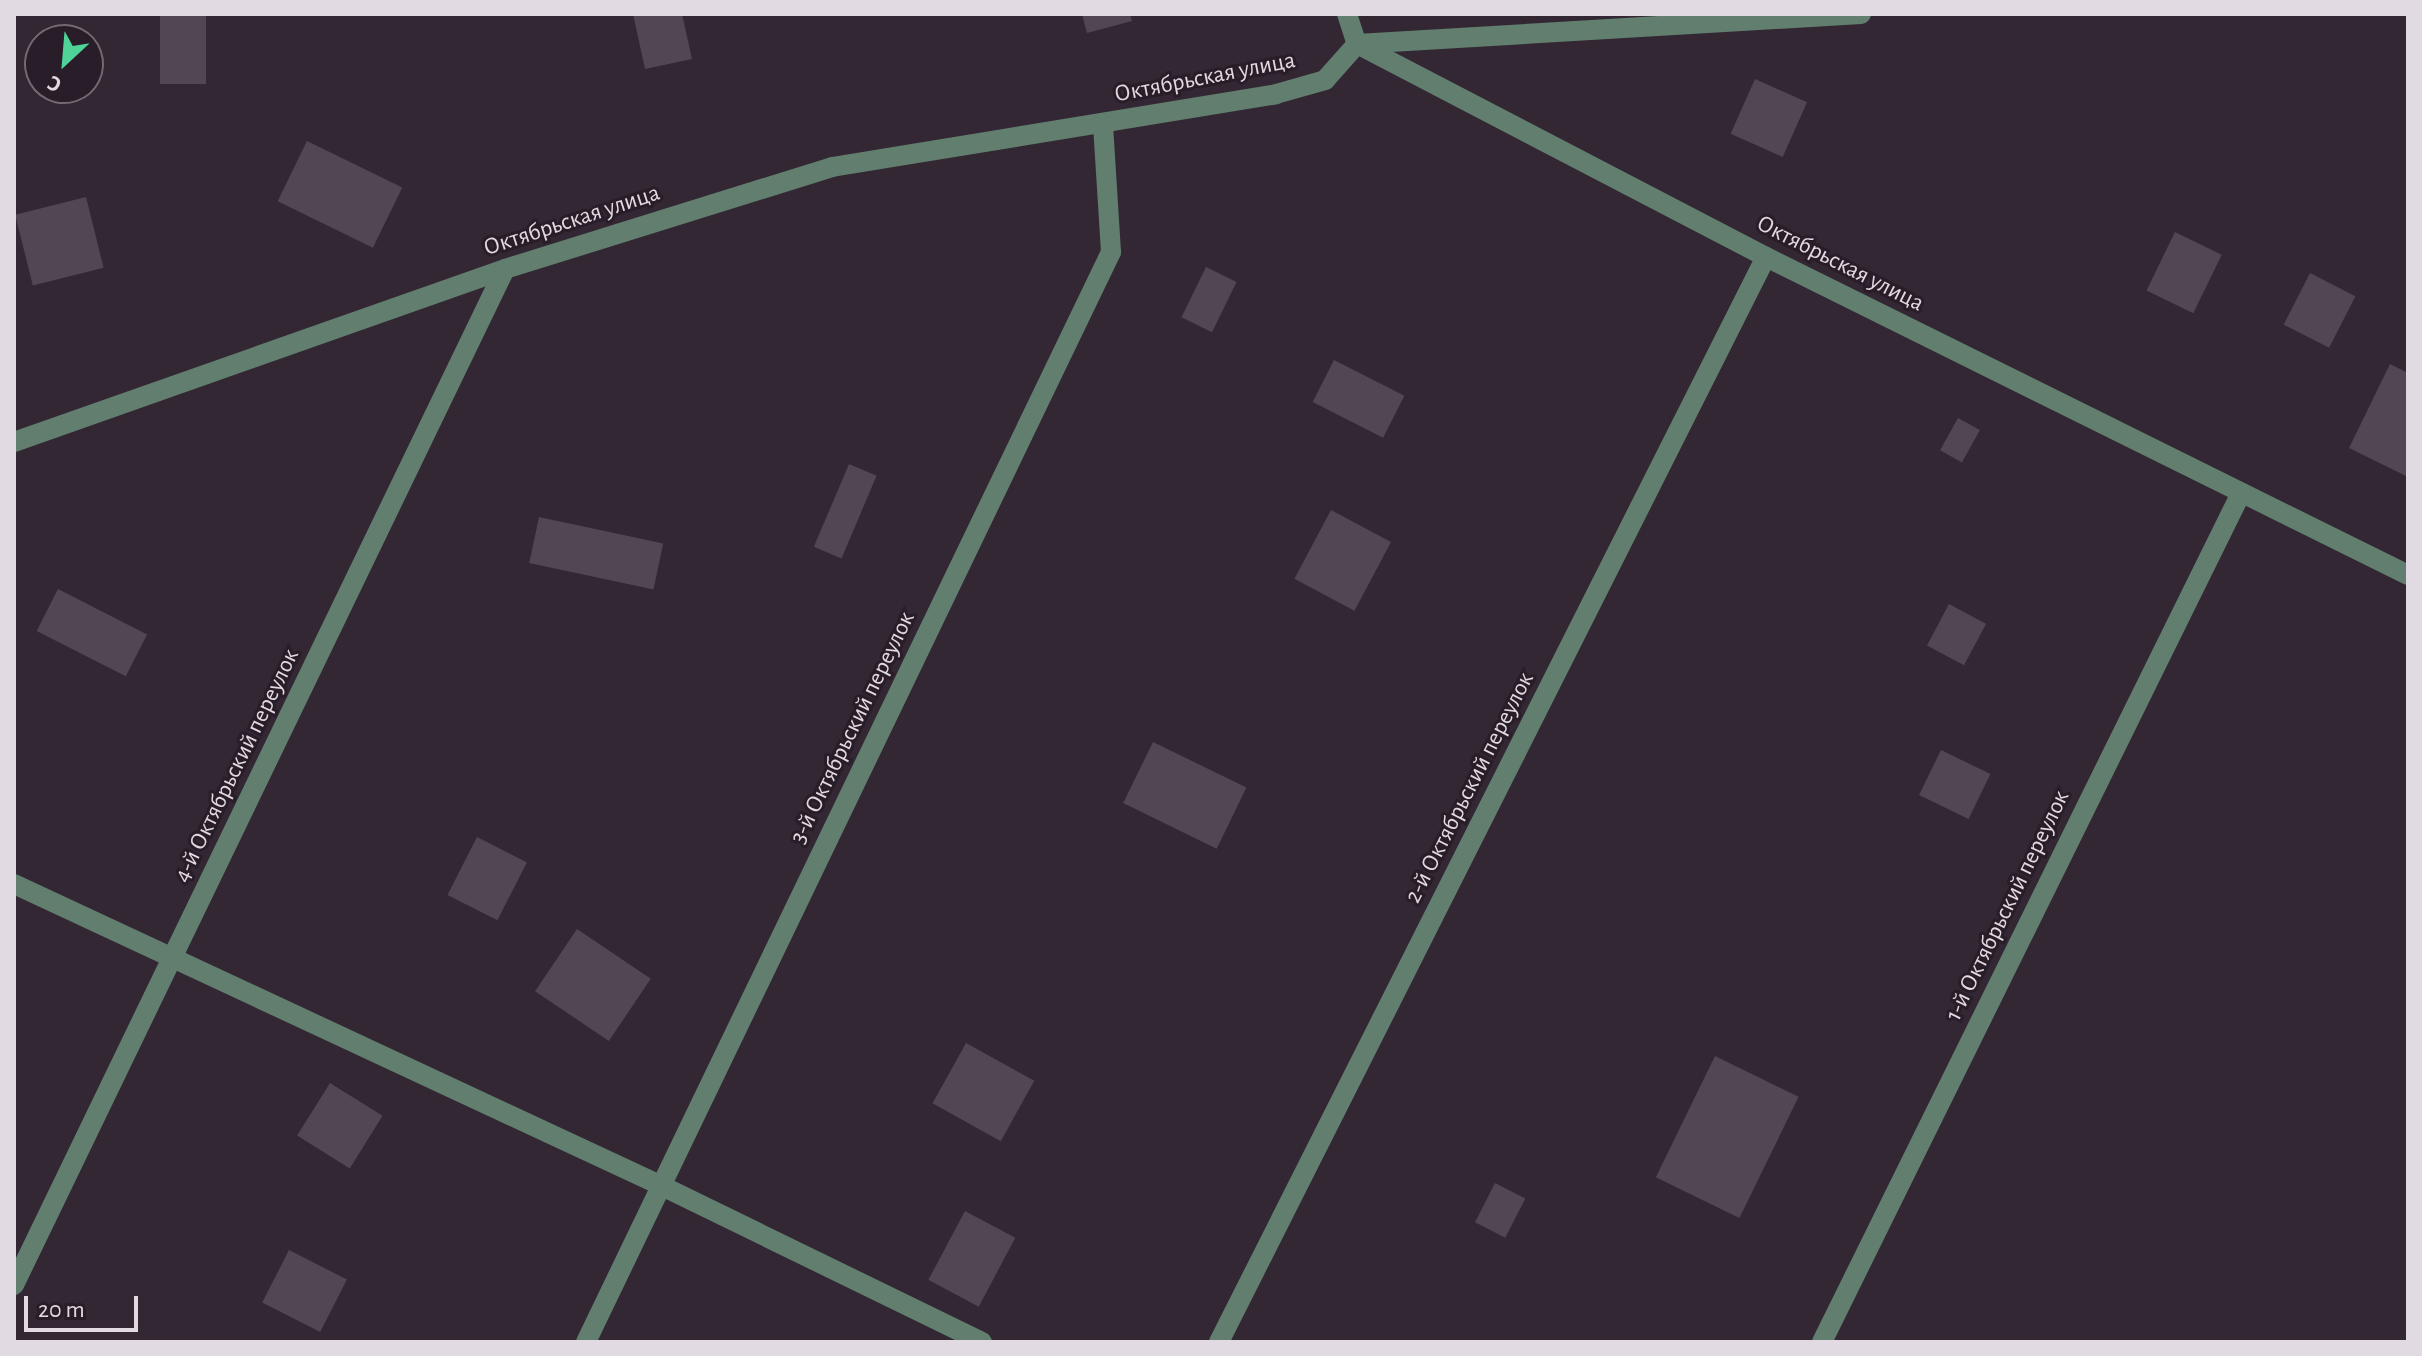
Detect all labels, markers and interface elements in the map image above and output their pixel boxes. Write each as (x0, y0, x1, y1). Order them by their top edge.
north arrow (24, 24, 104, 104)
street label: Октябрьская улица (1112, 46, 1298, 110)
text: С (44, 71, 65, 96)
street label: Октябрьская улица (480, 179, 664, 263)
street label: Октябрьская улица (1752, 209, 1928, 319)
street label: 3-й Октябрьский переулок (784, 607, 922, 849)
street label: 4-й Октябрьский переулок (168, 645, 306, 887)
street label: 2-й Октябрьский переулок (1399, 668, 1541, 908)
street label: 1-й Октябрьский переулок (1940, 786, 2076, 1026)
scale bar (28, 1280, 142, 1330)
text: 20 m (38, 1298, 85, 1322)

